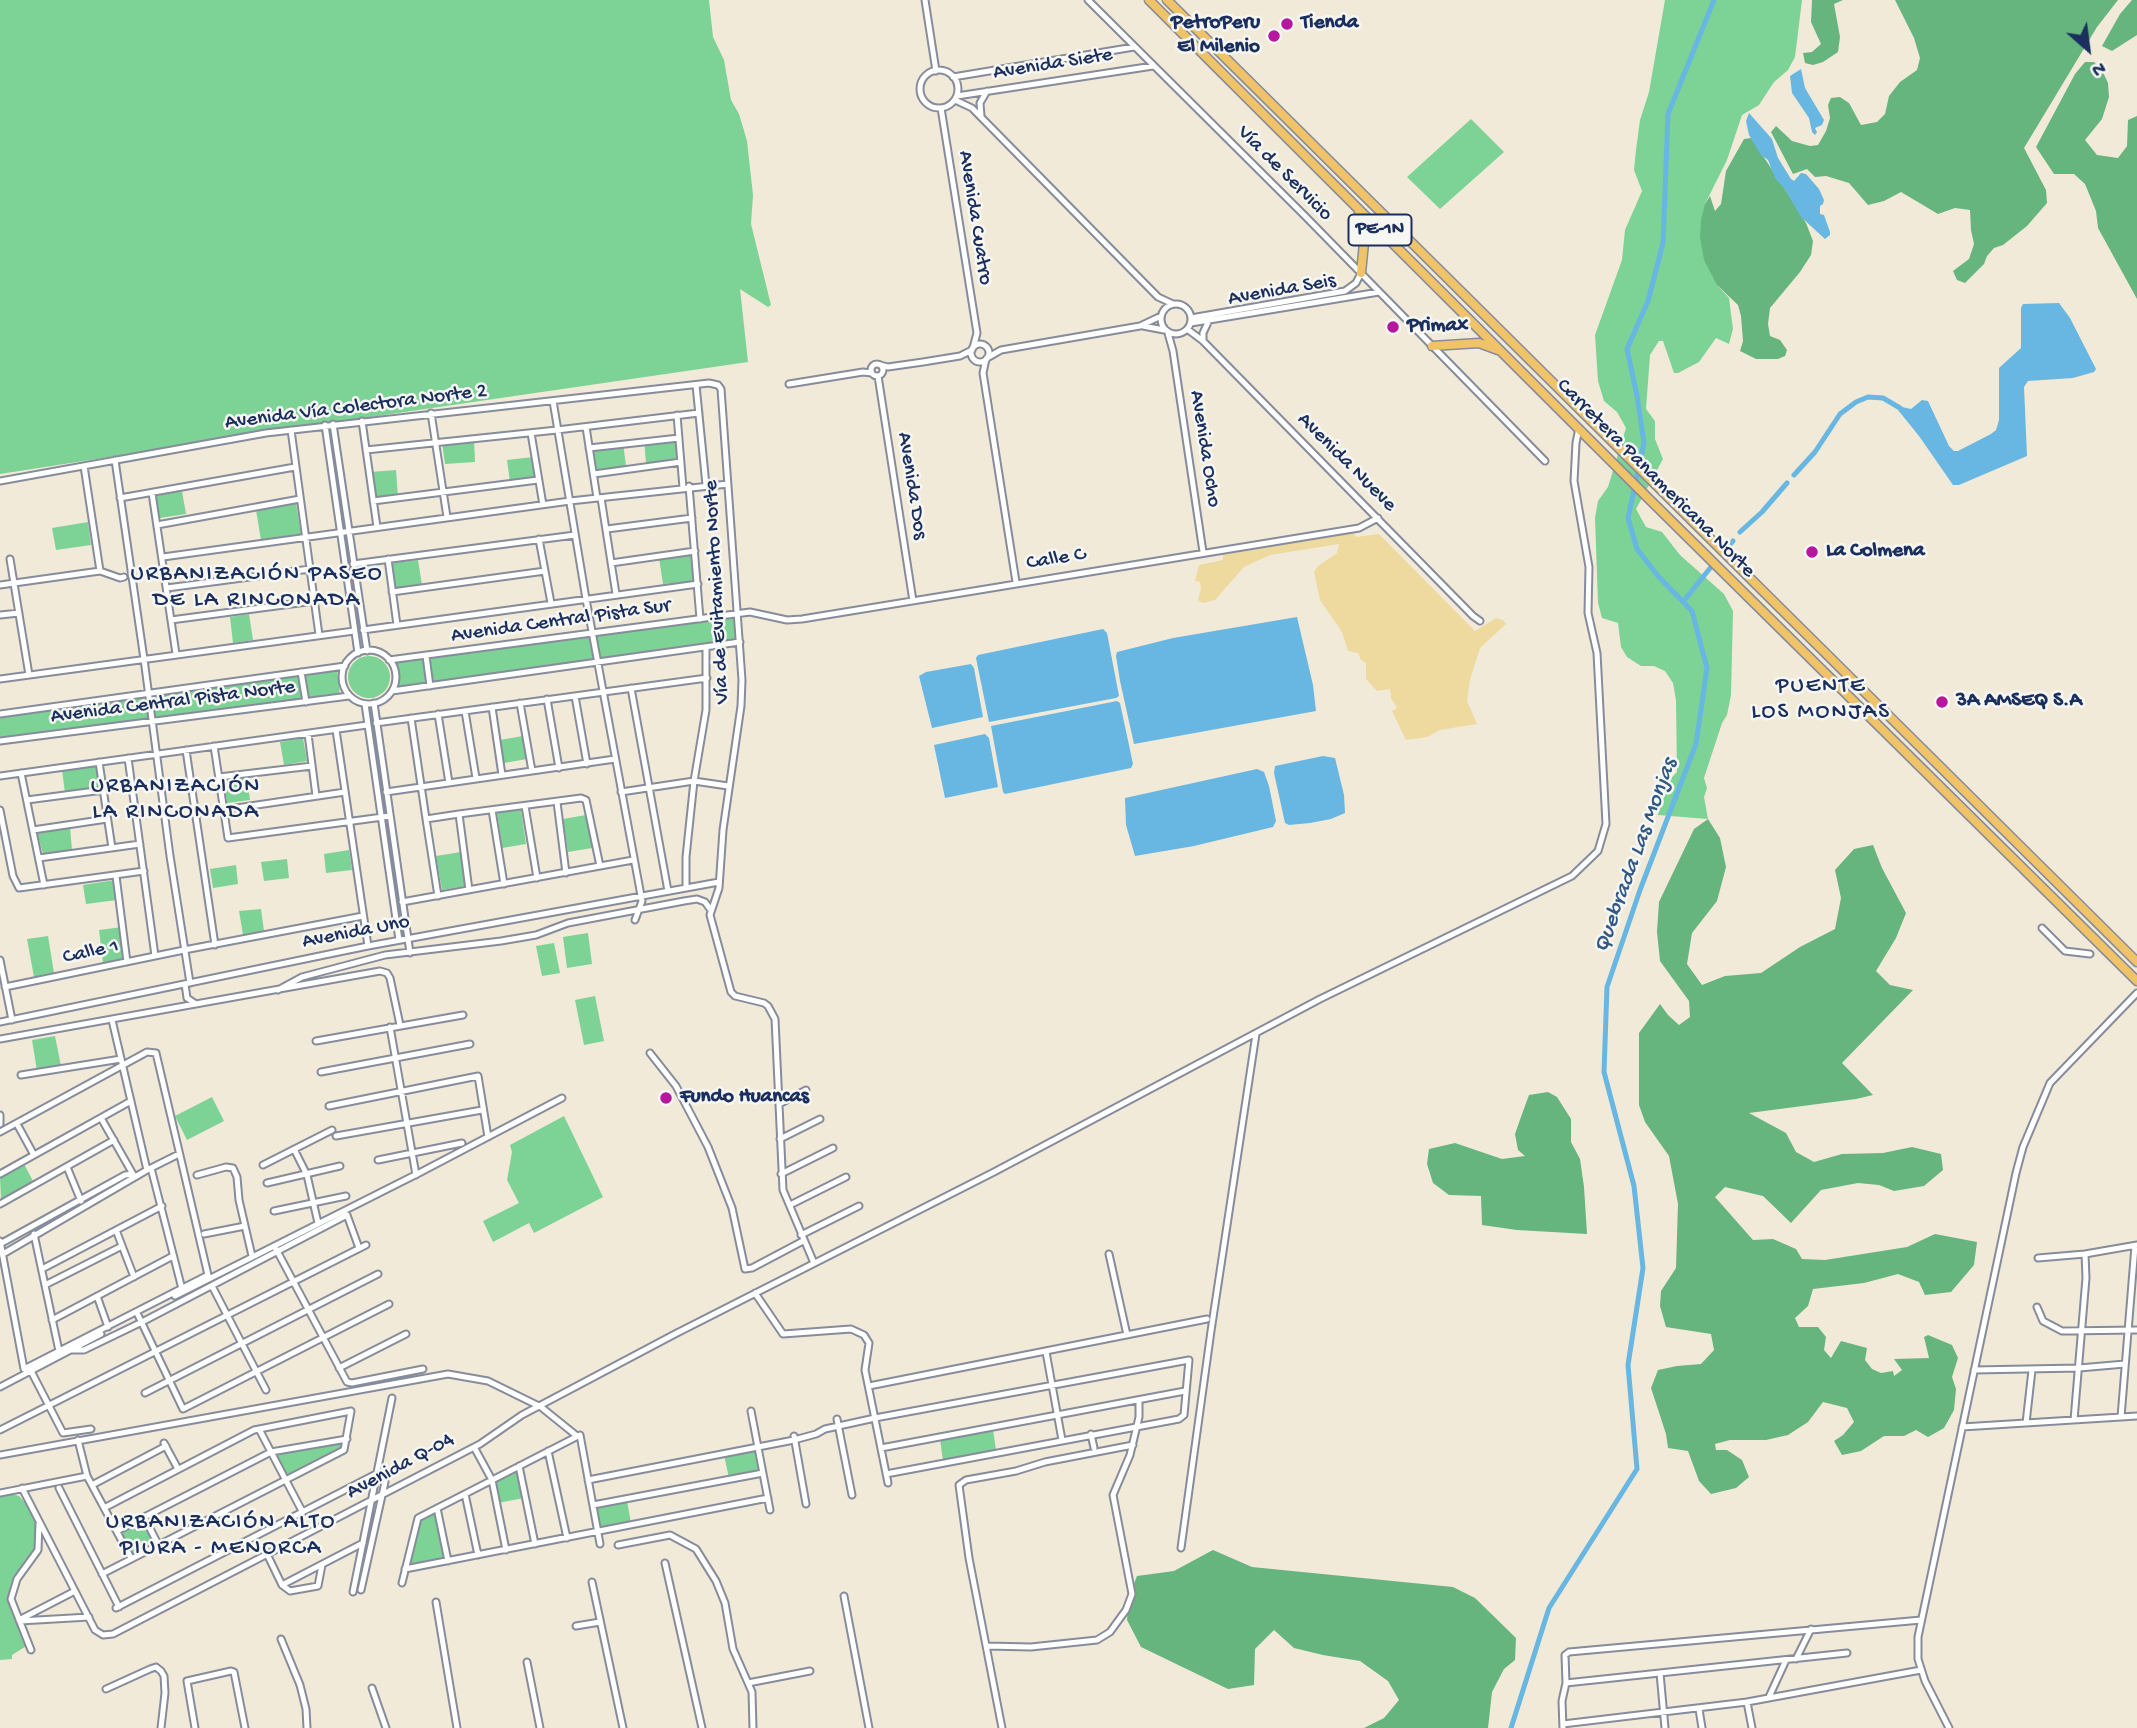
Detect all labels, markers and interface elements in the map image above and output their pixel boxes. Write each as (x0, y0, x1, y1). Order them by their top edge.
place label: PetroPeru El Milenio (1171, 11, 1260, 61)
place label: Tienda (1301, 11, 1358, 37)
north arrow (2053, 14, 2123, 84)
marker: Tienda (1279, 16, 1295, 32)
marker: PetroPeru El Milenio (1266, 28, 1282, 44)
street label: Avenida Siete (992, 43, 1114, 87)
text: N (2087, 55, 2109, 81)
street label: Vía de Servicio (1231, 121, 1337, 227)
street label: Avenida Cuatro (951, 149, 997, 287)
road number: PE-1N (1348, 214, 1412, 246)
street label: Avenida Seis (1226, 269, 1338, 313)
place label: Primax (1407, 314, 1468, 340)
marker: Primax (1385, 319, 1401, 335)
street label: Carretera Panamericana Norte (1550, 374, 1760, 584)
street label: Avenida Vía Colectora Norte 2 (223, 379, 489, 437)
street label: Avenida Ocho (1182, 389, 1226, 509)
street label: Avenida Nueve (1291, 408, 1401, 518)
street label: Avenida Dos (890, 431, 932, 541)
street label: Vía de Evitamiento Norte (700, 479, 736, 705)
place label: La Colmena (1826, 539, 1925, 565)
street label: Calle C (1025, 543, 1087, 577)
marker: La Colmena (1804, 544, 1820, 560)
district label: URBANIZACIÓN PASEO DE LA RINCONADA (133, 561, 381, 615)
street label: Avenida Central Pista Sur (450, 594, 672, 650)
district label: PUENTE LOS MONJAS (1752, 673, 1890, 727)
street label: Avenida Central Pista Norte (49, 676, 297, 730)
place label: 3A AMSEQ S.A (1956, 689, 2082, 715)
marker: 3A AMSEQ S.A (1934, 694, 1950, 710)
water label: Quebrada Las Monjas (1589, 755, 1685, 957)
district label: URBANIZACIÓN LA RINCONADA (92, 773, 260, 827)
street label: Avenida Uno (300, 910, 412, 956)
street label: Calle 1 (61, 935, 121, 971)
place label: Fundo Huancas (680, 1085, 809, 1111)
marker: Fundo Huancas (658, 1090, 674, 1106)
street label: Avenida Q-04 (343, 1428, 459, 1506)
district label: URBANIZACIÓN ALTO PIURA - MENORCA (108, 1509, 334, 1563)

